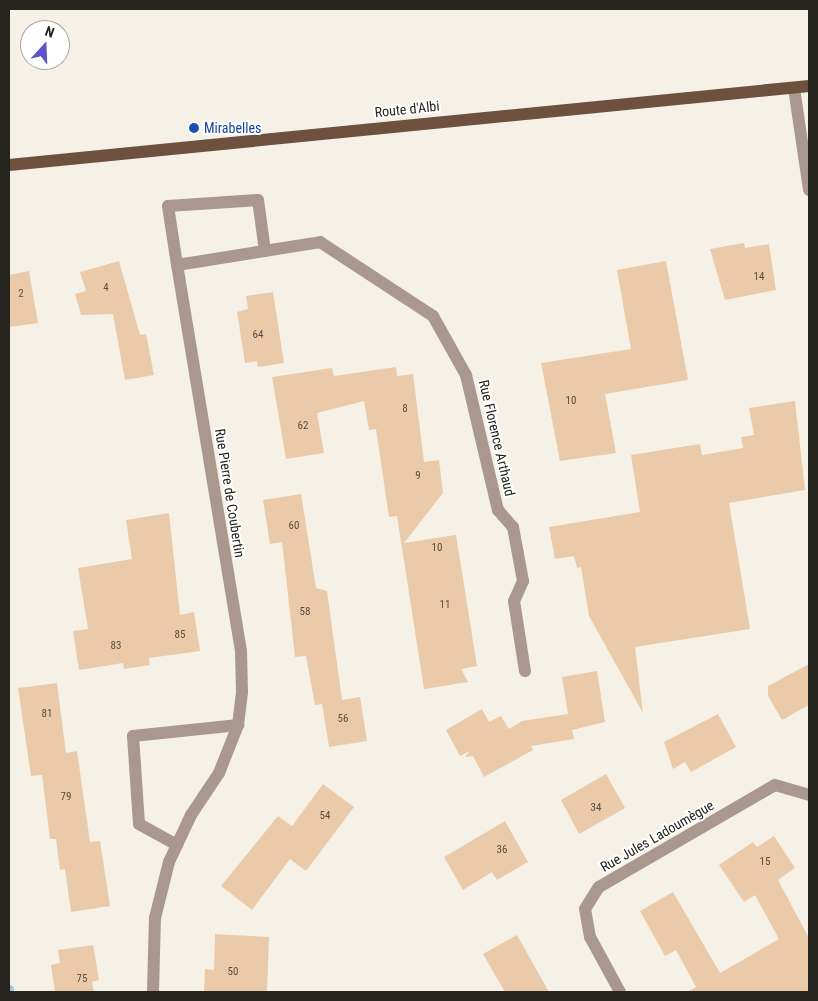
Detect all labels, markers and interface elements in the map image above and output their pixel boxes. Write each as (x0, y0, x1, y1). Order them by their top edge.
north arrow (20, 20, 70, 70)
text: N (43, 23, 57, 41)
street label: Route d'Albi (374, 97, 440, 121)
place label: Mirabelles (204, 120, 261, 136)
marker: Mirabelles (188, 122, 200, 134)
house number: 14 (754, 270, 764, 284)
house number: 4 (103, 281, 109, 295)
house number: 2 (18, 287, 24, 301)
house number: 64 (253, 328, 263, 342)
street label: Rue Florence Arthaud (475, 378, 519, 498)
house number: 10 (566, 394, 576, 408)
house number: 8 (402, 402, 408, 416)
house number: 62 (298, 419, 308, 433)
street label: Rue Pierre de Coubertin (212, 427, 248, 559)
house number: 9 (415, 469, 421, 483)
house number: 60 (289, 519, 299, 533)
house number: 10 (432, 541, 442, 555)
house number: 11 (440, 598, 450, 612)
house number: 58 (300, 605, 310, 619)
house number: 85 (175, 628, 185, 642)
house number: 83 (111, 639, 121, 653)
house number: 81 (42, 707, 52, 721)
house number: 56 (338, 712, 348, 726)
house number: 79 (61, 790, 71, 804)
street label: Rue Jules Ladoumègue (597, 797, 717, 875)
house number: 34 (591, 801, 601, 815)
house number: 54 (320, 809, 330, 823)
house number: 36 (497, 843, 507, 857)
house number: 15 (760, 855, 770, 869)
house number: 50 (228, 965, 238, 979)
house number: 75 (77, 972, 87, 986)

